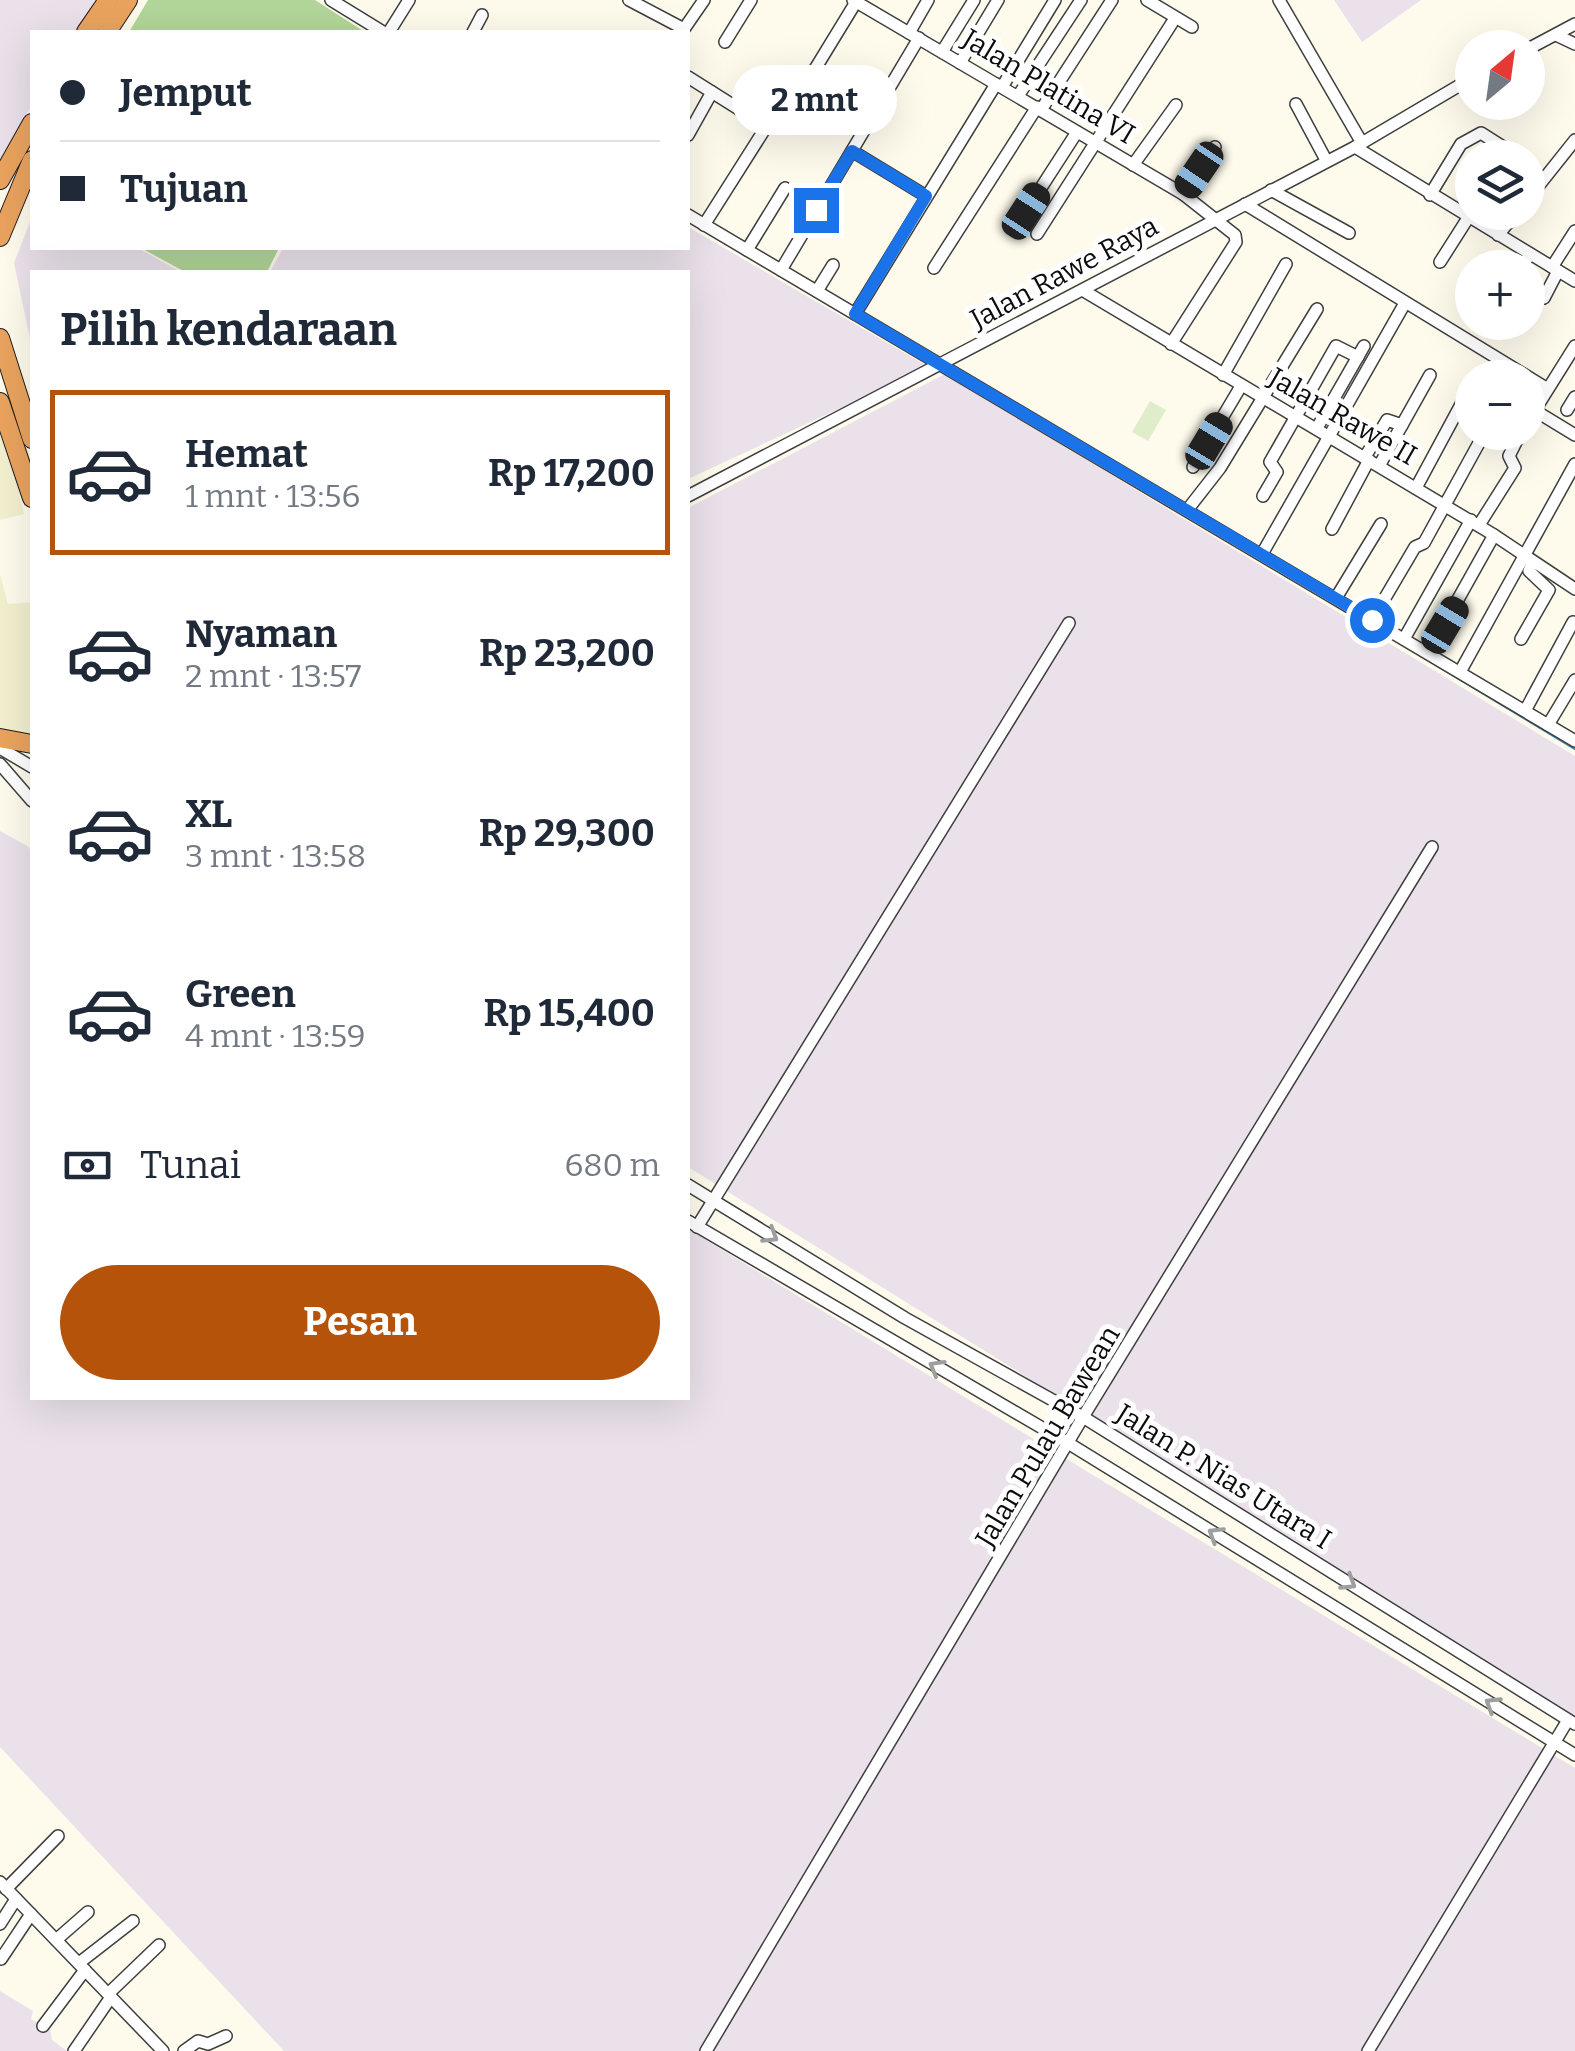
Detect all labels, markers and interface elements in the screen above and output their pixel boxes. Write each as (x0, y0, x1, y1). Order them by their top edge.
street label: Jalan Platina VI (956, 21, 1141, 151)
north arrow (1455, 30, 1545, 120)
map controls (1455, 30, 1545, 450)
callout: 2 mnt (734, 65, 898, 135)
text: Jemput (120, 70, 252, 116)
text: 2 mnt (771, 81, 858, 119)
car (1170, 137, 1228, 203)
button: layers (1455, 140, 1545, 230)
text: Tujuan (120, 166, 248, 212)
car (997, 178, 1055, 244)
route end (794, 188, 839, 233)
street label: Jalan Rawe Raya (964, 209, 1164, 336)
button: + (1455, 250, 1545, 340)
text: Pilih kendaraan (60, 303, 397, 357)
street label: Jalan Rawe II (1262, 360, 1423, 472)
button: − (1455, 360, 1545, 450)
car (1181, 408, 1237, 474)
icon: car (65, 428, 155, 518)
text: Hemat (185, 431, 308, 477)
text: Rp 17,200 (488, 450, 655, 496)
text: 1 mnt · 13:56 (185, 477, 360, 515)
car (1417, 592, 1473, 658)
route start (1350, 598, 1395, 643)
icon: car (65, 608, 155, 698)
text: Nyaman (185, 611, 337, 657)
text: Rp 23,200 (479, 630, 655, 676)
text: 2 mnt · 13:57 (185, 657, 361, 695)
icon: car (65, 788, 155, 878)
text: XL (185, 791, 232, 837)
text: Rp 29,300 (479, 810, 655, 856)
text: 3 mnt · 13:58 (185, 837, 366, 875)
icon: car (65, 968, 155, 1058)
text: Green (185, 971, 296, 1017)
text: Rp 15,400 (483, 990, 655, 1036)
text: 4 mnt · 13:59 (185, 1017, 366, 1055)
icon: cash (60, 1138, 115, 1193)
text: Tunai (140, 1142, 241, 1188)
text: 680 m (565, 1146, 660, 1184)
one-way arrow (760, 1224, 778, 1243)
button: Pesan (60, 1265, 660, 1380)
street label: Jalan Pulau Bawean (968, 1319, 1127, 1554)
one-way arrow (929, 1360, 947, 1379)
street label: Jalan P. Nias Utara I (1109, 1396, 1337, 1556)
one-way arrow (1208, 1527, 1226, 1546)
one-way arrow (1338, 1571, 1356, 1590)
one-way arrow (1485, 1697, 1503, 1716)

